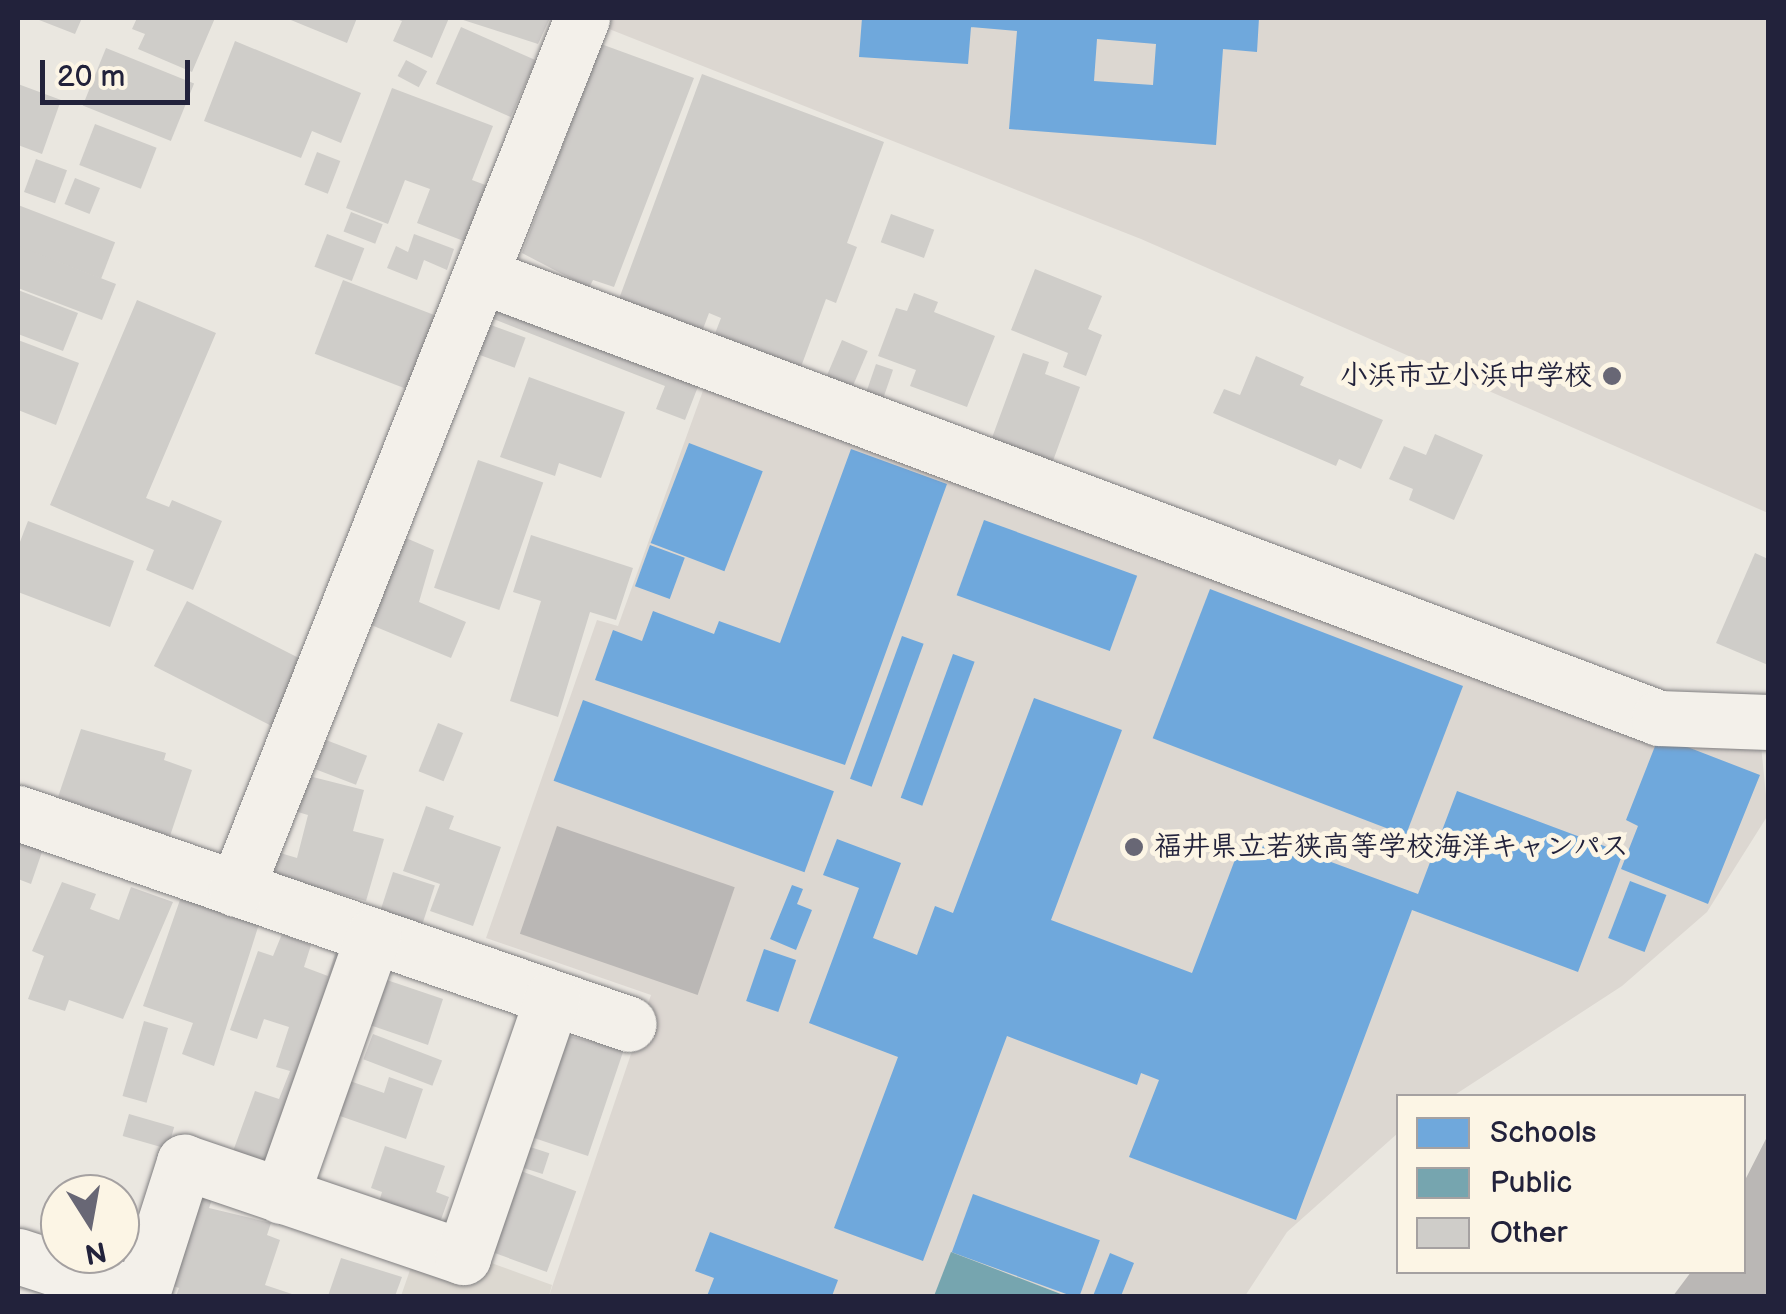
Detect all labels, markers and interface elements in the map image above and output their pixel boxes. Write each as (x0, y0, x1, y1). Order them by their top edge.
scale bar (45, 40, 195, 102)
text: 20 m (57, 59, 125, 95)
place label: 小浜市立小浜中学校 (1340, 359, 1592, 393)
marker: 小浜市立小浜中学校 (1601, 365, 1623, 387)
place label: 福井県立若狭高等学校海洋キャンパス (1154, 830, 1630, 864)
marker: 福井県立若狭高等学校海洋キャンパス (1123, 836, 1145, 858)
legend (1396, 1094, 1746, 1274)
text: Schools (1490, 1115, 1596, 1151)
text: Public (1490, 1165, 1572, 1201)
north arrow (40, 1174, 140, 1274)
text: Other (1490, 1215, 1567, 1251)
text: N (82, 1234, 109, 1270)

